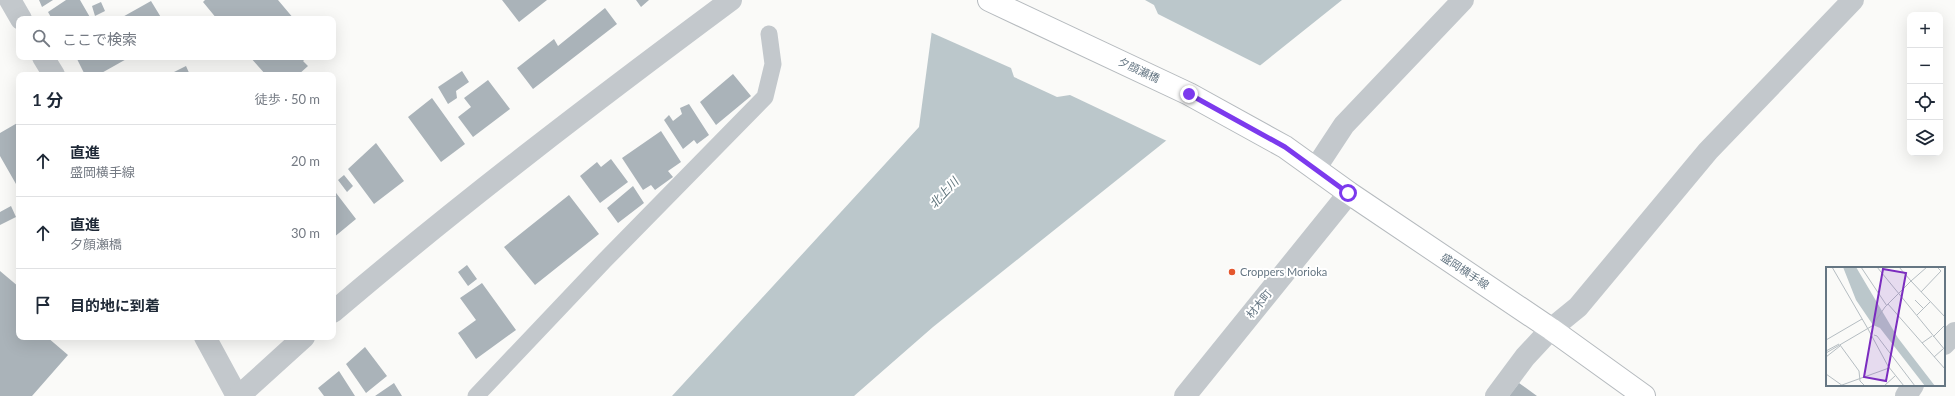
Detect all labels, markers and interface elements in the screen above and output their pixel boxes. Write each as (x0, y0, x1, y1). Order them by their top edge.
map controls (1907, 12, 1943, 156)
button: + (1907, 12, 1943, 48)
search box (16, 16, 336, 60)
icon: search (30, 27, 52, 49)
text: ここで検索 (62, 30, 137, 48)
button: − (1907, 48, 1943, 84)
street label: 夕顔瀬橋 (1117, 54, 1162, 85)
button: locate (1907, 84, 1943, 120)
route end (1180, 85, 1198, 103)
text: 1 分 (32, 89, 63, 110)
text: 徒歩 · 50 m (255, 91, 320, 107)
button: layers (1907, 120, 1943, 156)
text: 直進 (70, 143, 100, 161)
icon: ahead (32, 150, 54, 172)
text: 20 m (291, 153, 320, 169)
text: 盛岡横手線 (70, 164, 135, 180)
water label: 北上川 (926, 173, 963, 211)
route start (1339, 184, 1357, 202)
text: 直進 (70, 215, 100, 233)
icon: ahead (32, 222, 54, 244)
text: 30 m (291, 225, 320, 241)
text: 夕顔瀬橋 (70, 236, 122, 252)
street label: 盛岡横手線 (1439, 250, 1492, 291)
place label: Croppers Morioka (1240, 265, 1327, 278)
marker: Croppers Morioka (1227, 267, 1237, 277)
inset map (1826, 267, 1945, 386)
street label: 材木町 (1243, 287, 1274, 321)
icon: arrive (32, 294, 54, 316)
text: 目的地に到着 (70, 296, 160, 314)

